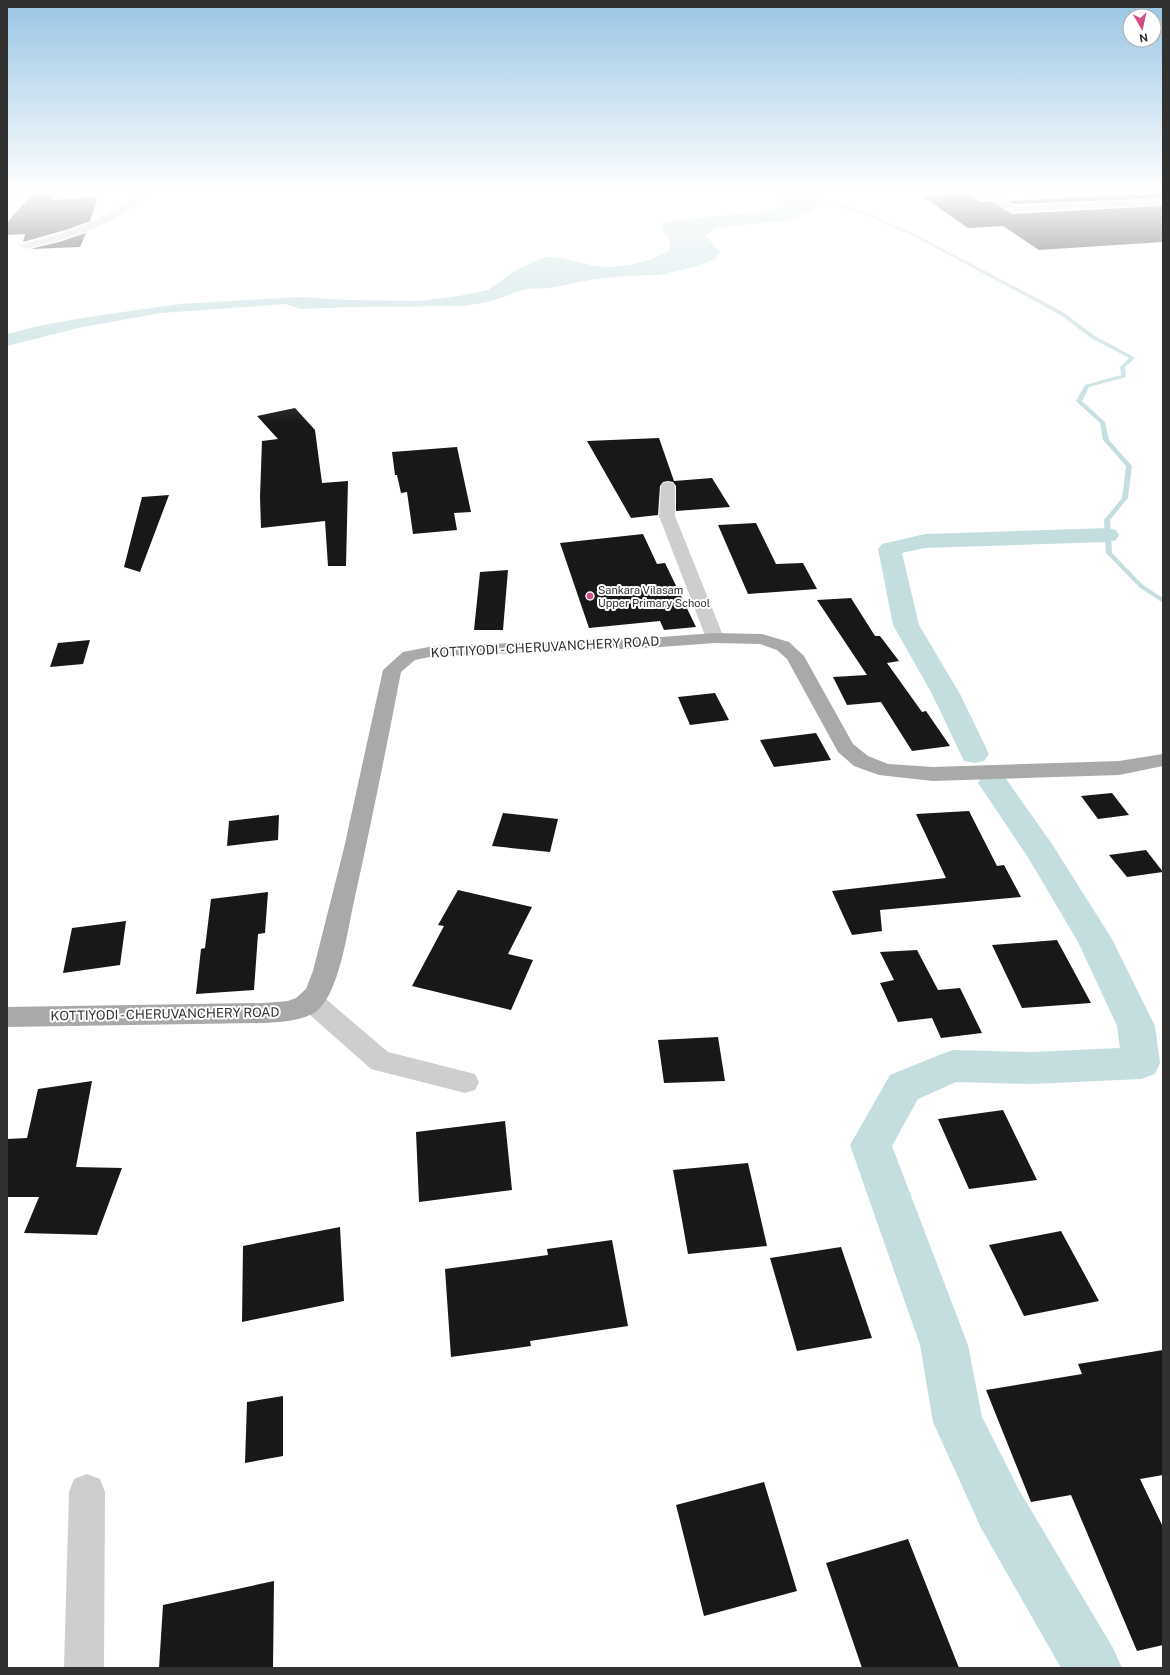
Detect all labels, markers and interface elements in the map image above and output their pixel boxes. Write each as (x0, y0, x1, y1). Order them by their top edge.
north arrow (1122, 8, 1162, 48)
text: N (1138, 31, 1149, 44)
place label: Sankara Vilasam Upper Primary School (598, 584, 710, 609)
marker: Sankara Vilasam Upper Primary School (585, 591, 595, 601)
street label: KOTTIYODI - CHERUVANCHERY ROAD (430, 634, 660, 660)
street label: KOTTIYODI - CHERUVANCHERY ROAD (50, 1005, 280, 1023)

